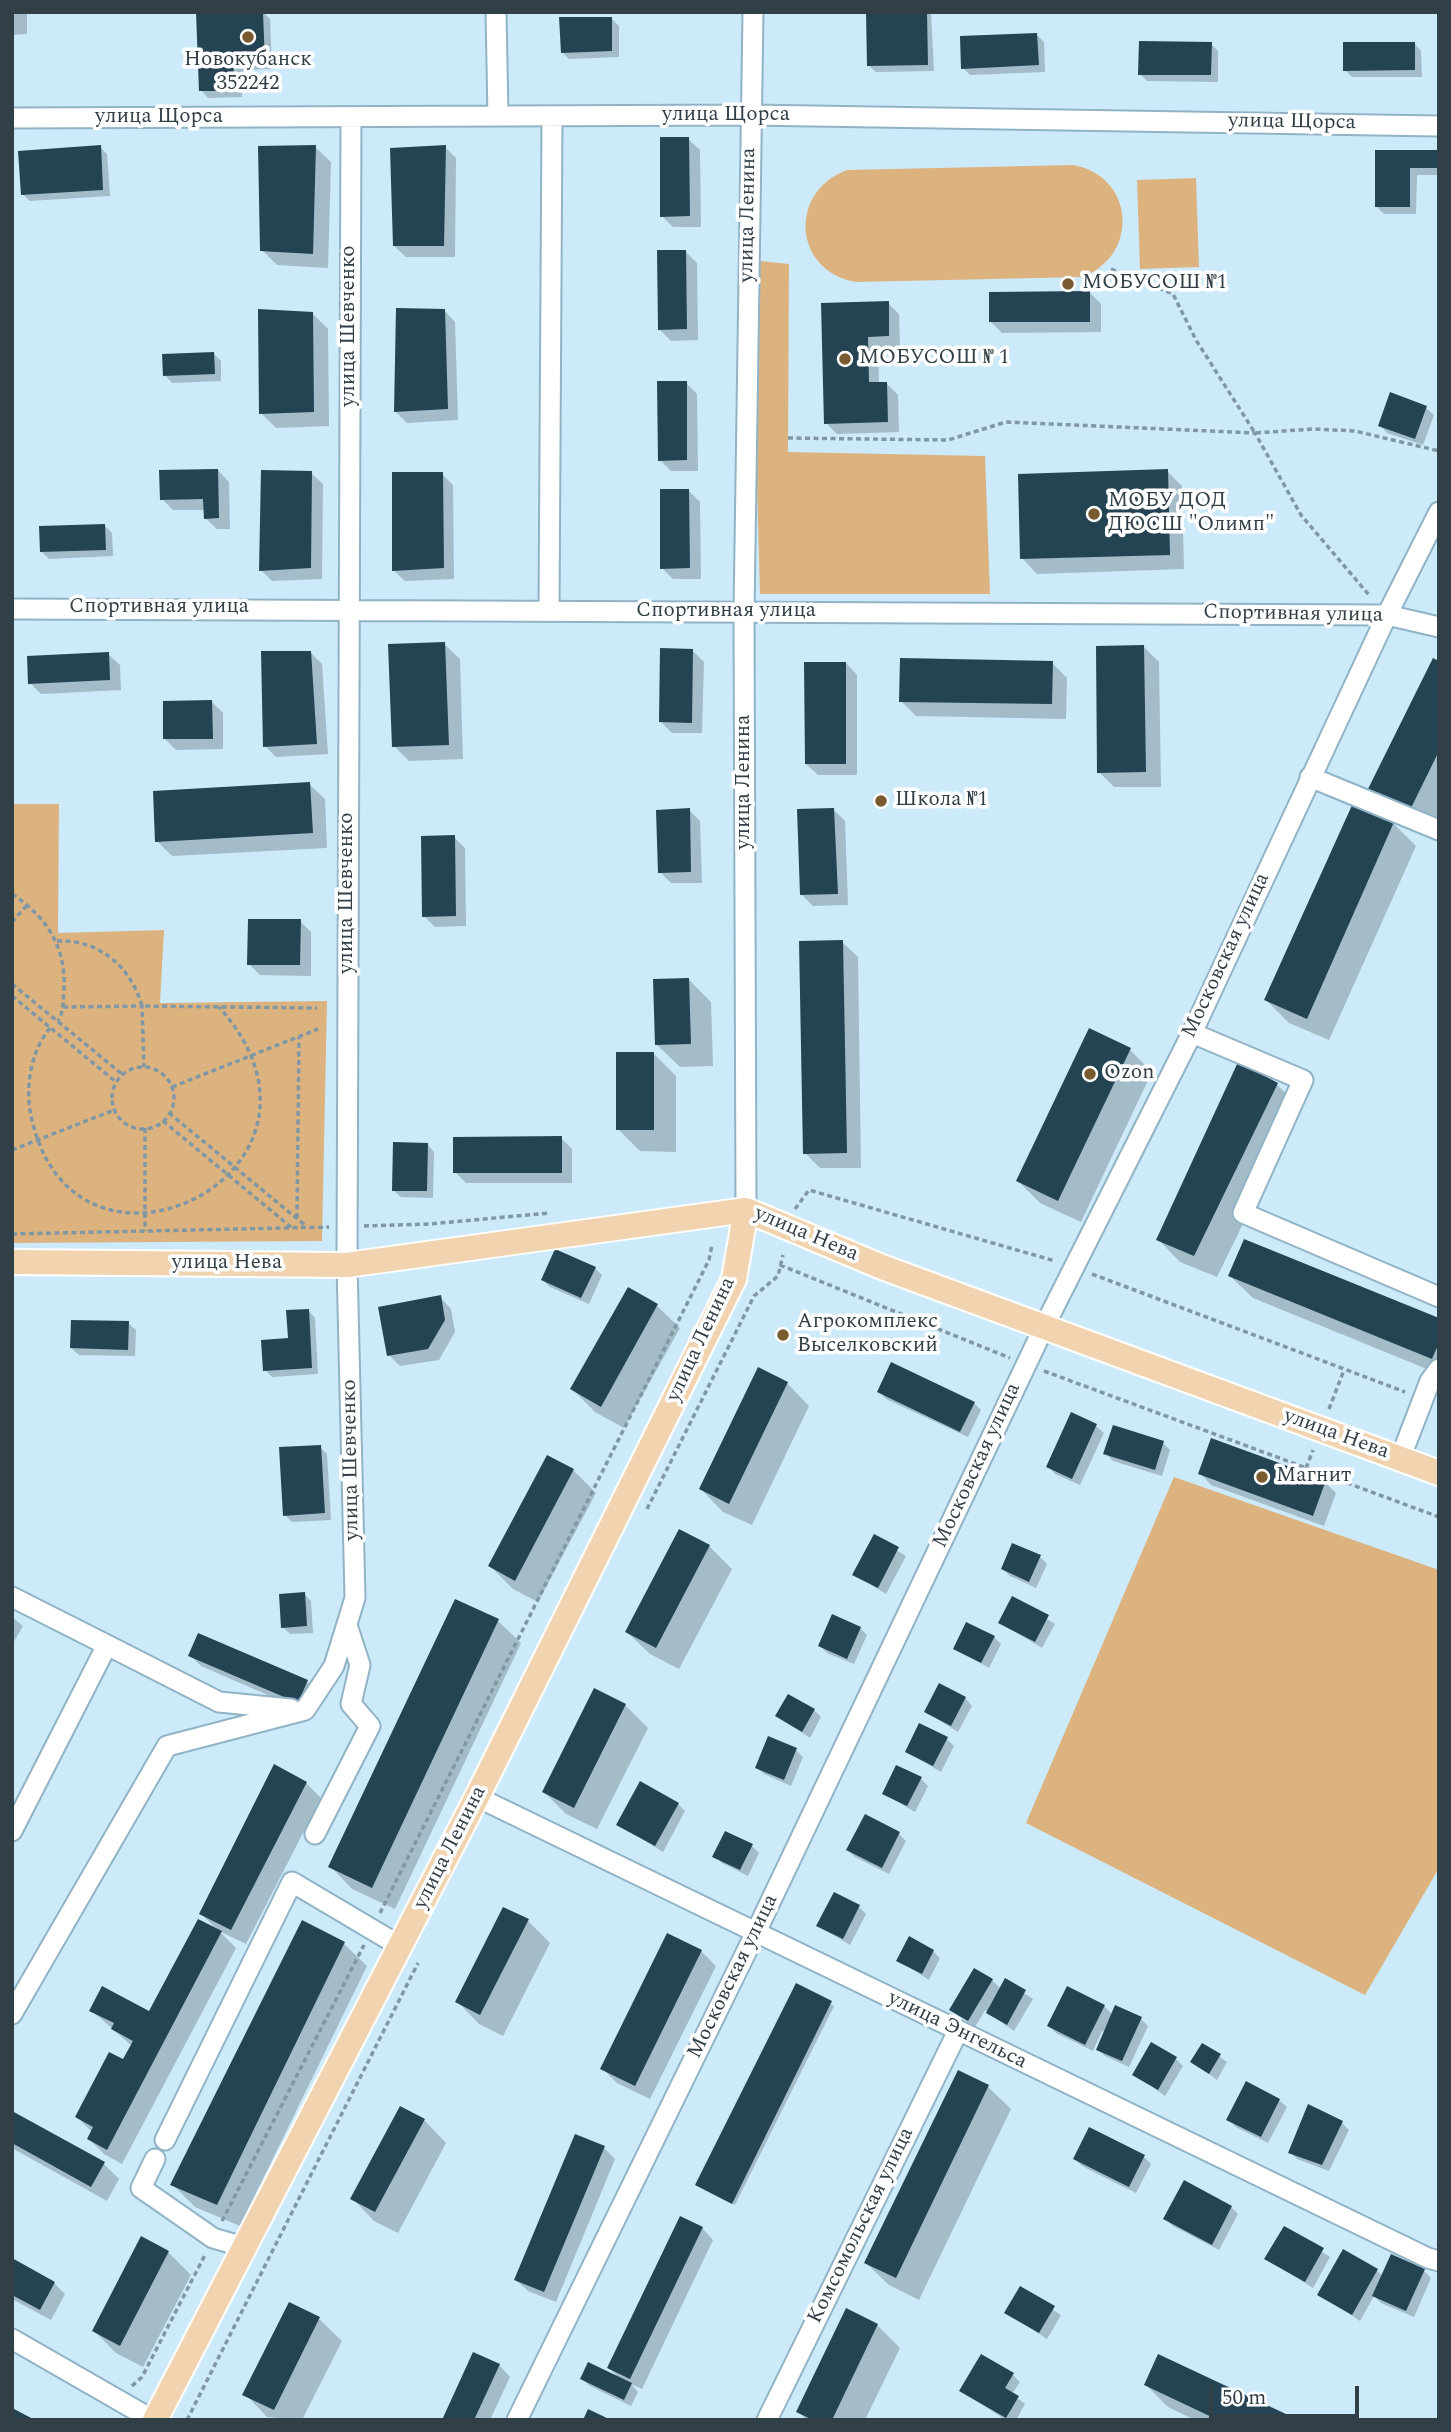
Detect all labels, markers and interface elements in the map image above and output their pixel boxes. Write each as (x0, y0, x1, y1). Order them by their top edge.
marker: Новокубанск 352242 (240, 29, 256, 45)
place label: Новокубанск 352242 (184, 48, 312, 98)
street label: улица Щорса (662, 103, 790, 129)
street label: улица Щорса (95, 105, 223, 131)
street label: улица Щорса (1228, 109, 1356, 137)
street label: улица Ленина (735, 147, 763, 283)
street label: улица Шевченко (337, 245, 363, 407)
place label: МОБУСОШ №1 (1082, 271, 1227, 297)
marker: МОБУСОШ №1 (1060, 276, 1076, 292)
place label: МОБУСОШ № 1 (859, 346, 1009, 372)
marker: МОБУСОШ № 1 (837, 351, 853, 367)
place label: МОБУ ДОД ДЮСШ "Олимп" (1108, 489, 1274, 539)
marker: МОБУ ДОД ДЮСШ "Олимп" (1086, 506, 1102, 522)
street label: Спортивная улица (69, 595, 249, 621)
street label: Спортивная улица (636, 599, 816, 625)
street label: Спортивная улица (1203, 601, 1383, 629)
street label: улица Ленина (732, 715, 758, 849)
place label: Школа №1 (895, 788, 988, 814)
marker: Школа №1 (873, 793, 889, 809)
street label: улица Шевченко (335, 812, 361, 974)
street label: Московская улица (1178, 869, 1276, 1043)
place label: Ozon (1104, 1061, 1154, 1087)
marker: Ozon (1082, 1066, 1098, 1082)
street label: улица Нева (750, 1202, 862, 1268)
street label: улица Нева (172, 1251, 282, 1277)
street label: улица Ленина (662, 1274, 742, 1406)
place label: Агрокомплекс Выселковский (797, 1310, 938, 1360)
marker: Агрокомплекс Выселковский (775, 1327, 791, 1343)
street label: улица Шевченко (338, 1379, 366, 1541)
street label: Московская улица (929, 1379, 1027, 1553)
street label: улица Нева (1280, 1404, 1392, 1466)
place label: Магнит (1276, 1464, 1351, 1490)
marker: Магнит (1254, 1469, 1270, 1485)
street label: улица Ленина (409, 1782, 493, 1914)
street label: Московская улица (683, 1891, 785, 2063)
street label: улица Энгельса (883, 1986, 1031, 2076)
street label: Комсомольская улица (804, 2124, 920, 2328)
scale bar (1213, 2372, 1364, 2416)
text: 50 m (1222, 2382, 1266, 2414)

